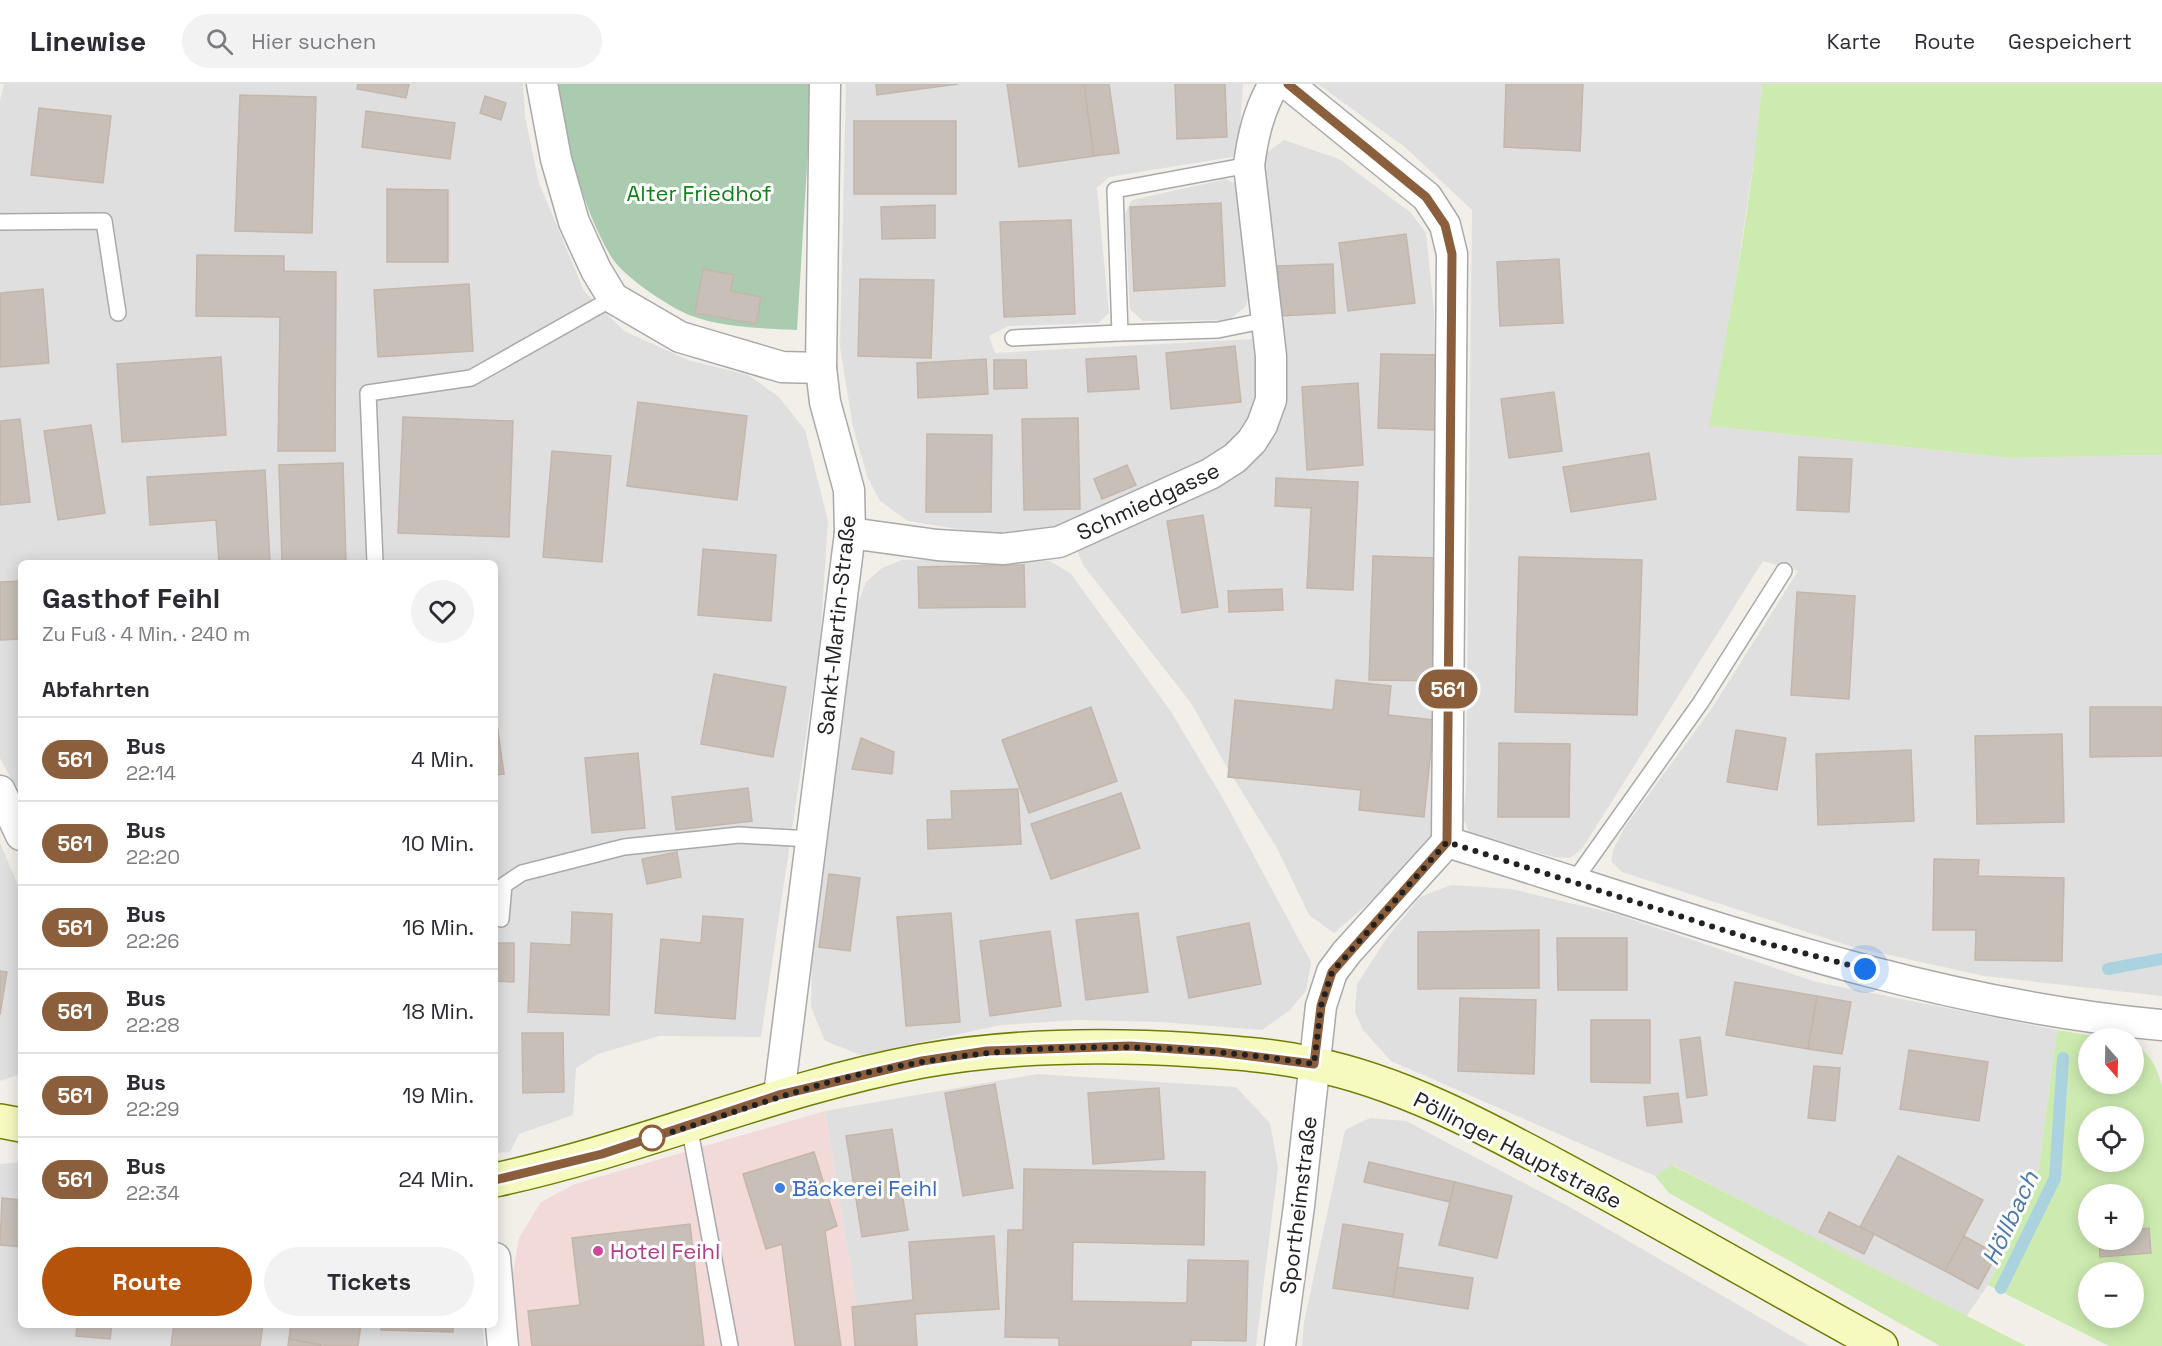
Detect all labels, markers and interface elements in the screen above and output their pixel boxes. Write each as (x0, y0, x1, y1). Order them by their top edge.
search box (182, 14, 602, 68)
text: Linewise (30, 23, 146, 59)
icon: search (203, 25, 236, 58)
text: Hier suchen (251, 27, 376, 55)
text: Karte (1827, 28, 1881, 55)
text: Route (1914, 28, 1975, 55)
text: Gespeichert (2008, 28, 2132, 55)
park label: Alter Friedhof (626, 179, 772, 207)
street label: Schmiedgasse (1072, 456, 1224, 546)
street label: Sankt-Martin-Straße (811, 514, 861, 736)
text: Gasthof Feihl (42, 580, 220, 616)
button: heart (411, 580, 474, 643)
text: Zu Fuß · 4 Min. · 240 m (42, 621, 250, 647)
line badge: 561 (1414, 670, 1482, 708)
text: Abfahrten (42, 675, 150, 703)
text: 561 (1431, 676, 1466, 703)
text: Bus (126, 732, 166, 760)
text: 4 Min. (411, 745, 474, 773)
text: 561 (58, 746, 93, 773)
text: 22:14 (126, 760, 176, 786)
text: Bus (126, 816, 166, 844)
text: 10 Min. (402, 829, 474, 857)
text: 561 (58, 830, 93, 857)
text: 22:20 (126, 844, 180, 870)
text: Bus (126, 900, 166, 928)
text: 16 Min. (402, 913, 474, 941)
text: 561 (58, 914, 93, 941)
text: 22:26 (126, 928, 179, 954)
your location (1850, 954, 1880, 984)
text: Bus (126, 984, 166, 1012)
text: 18 Min. (402, 997, 474, 1025)
text: 561 (58, 998, 93, 1025)
text: 22:28 (126, 1012, 180, 1038)
north arrow (2078, 1028, 2144, 1094)
map controls (2078, 1028, 2144, 1328)
text: Bus (126, 1068, 166, 1096)
text: 19 Min. (402, 1081, 474, 1109)
text: 561 (58, 1082, 93, 1109)
street label: Pöllinger Hauptstraße (1409, 1085, 1627, 1215)
text: 22:29 (126, 1096, 179, 1122)
button: locate (2078, 1106, 2144, 1172)
street label: Sportheimstraße (1273, 1114, 1323, 1296)
unlabelled marker (639, 1125, 665, 1151)
text: Bus (126, 1152, 166, 1180)
text: 24 Min. (399, 1165, 474, 1193)
water label: Höllbach (1975, 1165, 2046, 1270)
text: 561 (58, 1166, 93, 1193)
place label: Bäckerei Feihl (792, 1174, 937, 1202)
text: 22:34 (126, 1180, 180, 1206)
marker: Bäckerei Feihl (773, 1181, 787, 1195)
button: + (2078, 1184, 2144, 1250)
place label: Hotel Feihl (610, 1237, 720, 1265)
marker: Hotel Feihl (591, 1244, 605, 1258)
button: Route (42, 1247, 252, 1316)
button: Tickets (264, 1247, 474, 1316)
button: − (2078, 1262, 2144, 1328)

